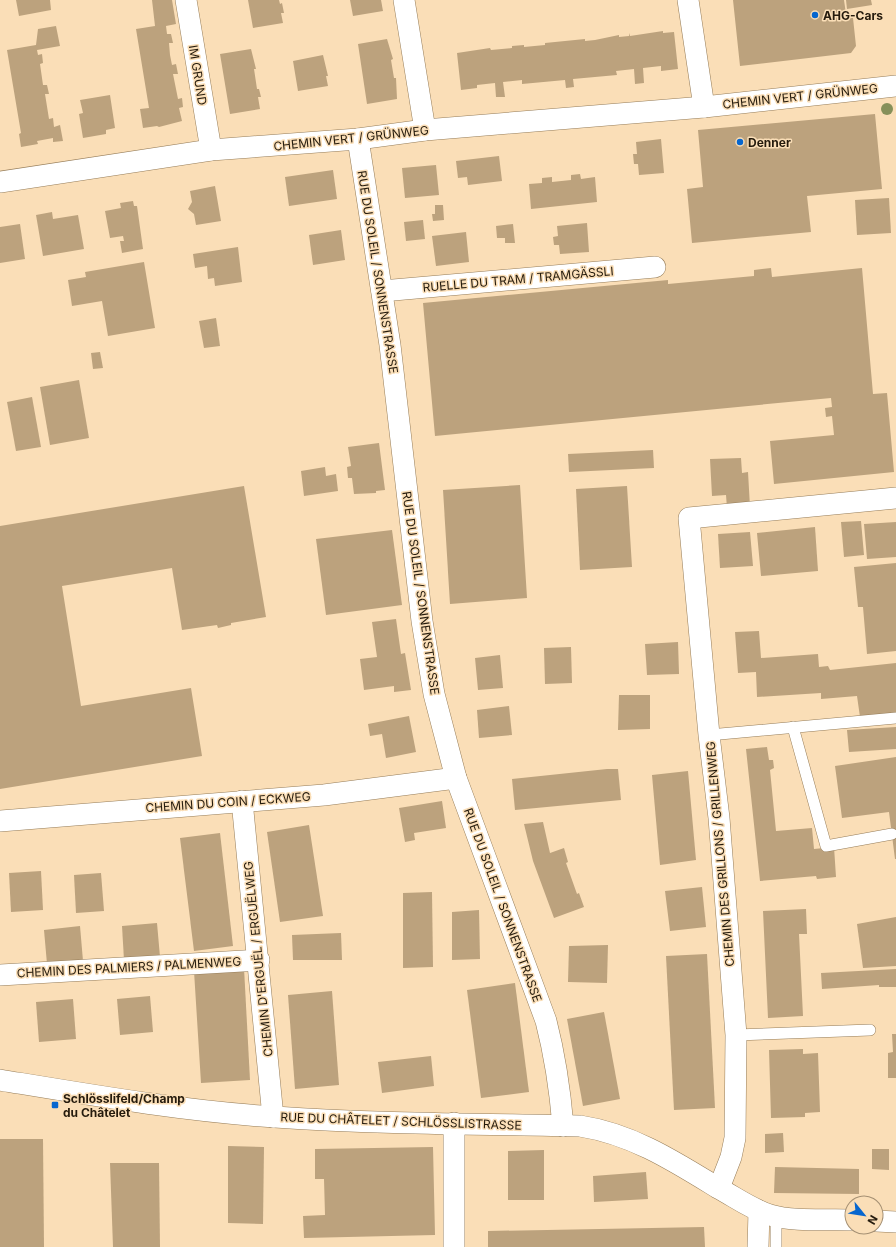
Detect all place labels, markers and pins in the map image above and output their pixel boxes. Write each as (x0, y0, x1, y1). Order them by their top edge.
place label: AHG-Cars (823, 8, 883, 23)
marker: AHG-Cars (810, 10, 820, 20)
place label: Denner (748, 135, 791, 150)
marker: Denner (735, 137, 745, 147)
place label: Schlösslifeld/Champ du Châtelet (63, 1091, 185, 1120)
marker: Schlösslifeld/Champ du Châtelet (50, 1100, 60, 1110)

